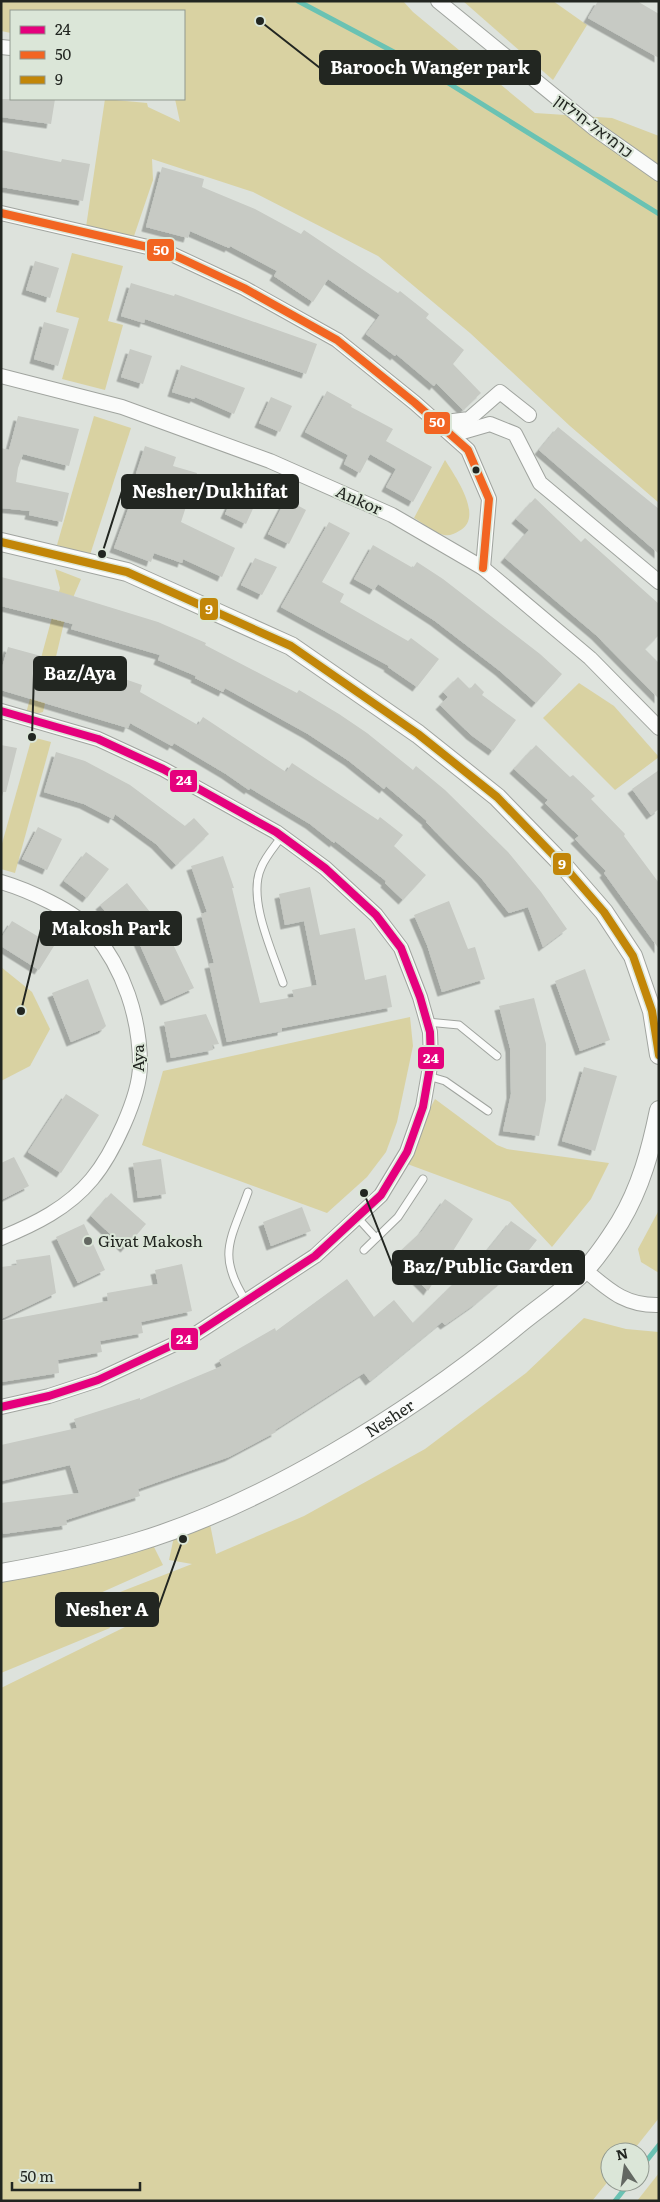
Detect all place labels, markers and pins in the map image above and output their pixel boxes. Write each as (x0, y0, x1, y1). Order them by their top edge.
callout: Barooch Wanger park (320, 51, 540, 84)
unlabelled marker (471, 465, 481, 475)
callout: Nesher/Dukhifat (122, 475, 298, 508)
callout: Baz/Aya (34, 657, 126, 690)
callout: Makosh Park (41, 912, 181, 945)
place label: Givat Makosh (98, 1228, 203, 1252)
marker: Givat Makosh (82, 1235, 94, 1247)
callout: Baz/Public Garden (393, 1251, 584, 1284)
callout: Nesher A (56, 1593, 158, 1626)

